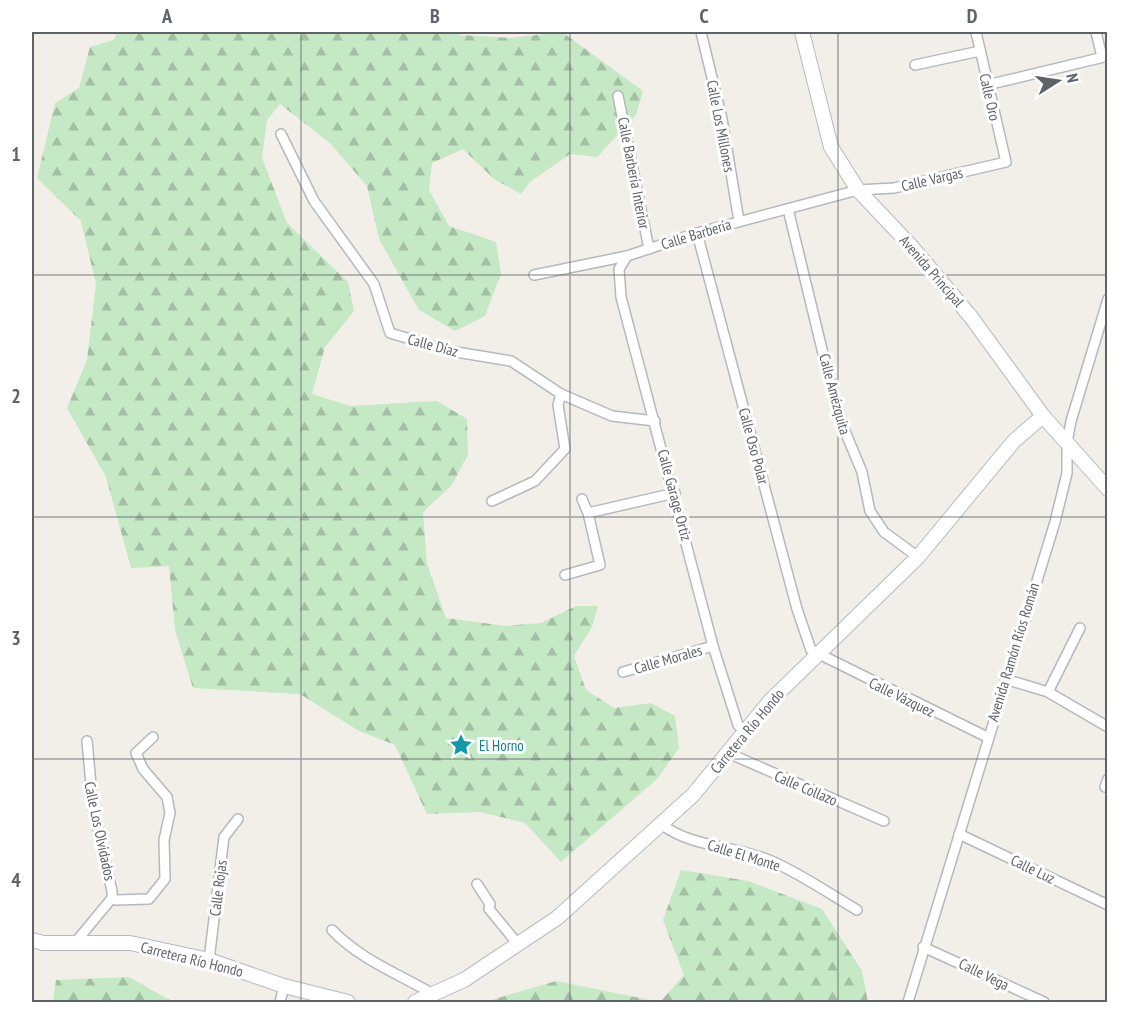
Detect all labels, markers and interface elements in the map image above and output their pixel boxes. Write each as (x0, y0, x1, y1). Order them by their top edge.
text: A (161, 3, 173, 29)
text: B (430, 3, 440, 29)
text: C (699, 3, 709, 29)
text: D (967, 3, 978, 29)
north arrow (1028, 51, 1088, 111)
street label: Calle Oro (975, 72, 1005, 122)
text: N (1062, 72, 1083, 84)
street label: Calle Los Millones (703, 78, 739, 174)
street label: Calle Barbería Interior (614, 115, 654, 231)
text: 1 (11, 141, 21, 167)
street label: Calle Vargas (899, 163, 965, 195)
street label: Calle Barbería (659, 214, 733, 254)
street label: Avenida Principal (896, 231, 969, 311)
street label: Calle Díaz (406, 329, 460, 361)
street label: Calle Amézquita (815, 351, 855, 437)
text: 2 (11, 383, 21, 409)
street label: Calle Oso Polar (735, 406, 774, 487)
street label: Calle Garage Ortiz (654, 447, 696, 543)
street label: Avenida Ramón Ríos Román (983, 580, 1043, 724)
text: 3 (11, 625, 21, 651)
street label: Calle Morales (632, 640, 704, 678)
street label: Calle Vázquez (866, 673, 938, 721)
street label: Carretera Río Hondo (706, 685, 788, 777)
place icon: El Horno (448, 732, 474, 758)
place label: El Horno (479, 736, 524, 755)
street label: Calle Collazo (772, 766, 840, 810)
street label: Calle Los Olvidados (80, 780, 120, 882)
street label: Calle El Monte (705, 835, 783, 875)
street label: Calle Luz (1008, 850, 1058, 888)
street label: Calle Rojas (205, 859, 231, 917)
text: 4 (11, 867, 21, 893)
street label: Carretera Río Hondo (139, 937, 245, 981)
street label: Calle Vega (956, 954, 1012, 994)

